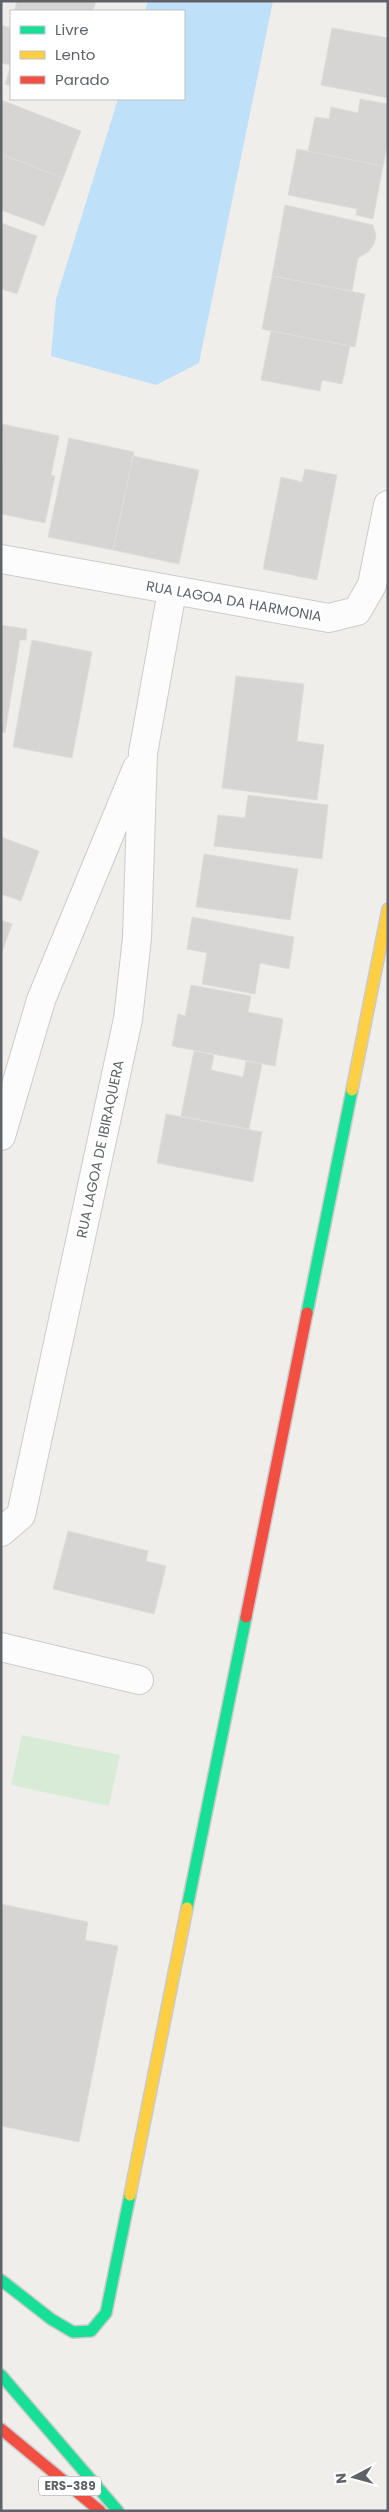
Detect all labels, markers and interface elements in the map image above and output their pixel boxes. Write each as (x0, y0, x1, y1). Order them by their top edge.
legend (10, 10, 185, 100)
text: Livre (55, 19, 88, 40)
text: Lento (55, 44, 95, 65)
text: Parado (55, 69, 109, 90)
street label: RUA LAGOA DA HARMONIA (145, 576, 323, 626)
street label: RUA LAGOA DE IBIRAQUERA (71, 1058, 129, 1240)
north arrow (329, 2452, 379, 2502)
text: N (331, 2472, 352, 2485)
road number: ERS-389 (39, 2476, 101, 2496)

